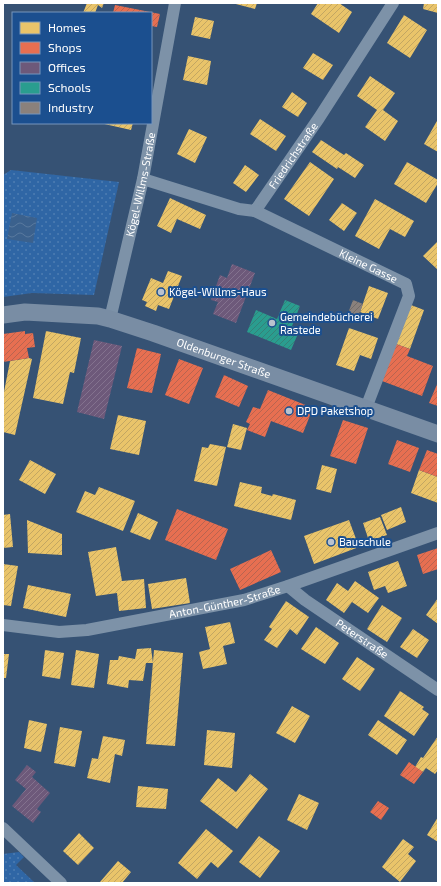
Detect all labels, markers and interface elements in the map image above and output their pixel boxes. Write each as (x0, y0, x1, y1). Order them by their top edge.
legend (12, 12, 152, 124)
text: Homes (48, 20, 86, 34)
text: Shops (48, 40, 82, 54)
text: Offices (48, 60, 85, 74)
text: Schools (48, 80, 91, 94)
text: Industry (48, 100, 94, 114)
street label: Friedrichstraße (265, 120, 320, 191)
street label: Kögel-Willms-Straße (123, 131, 157, 238)
street label: Kleine Gasse (337, 246, 400, 285)
place label: Kögel-Willms-Haus (169, 285, 267, 298)
marker: Kögel-Willms-Haus (156, 287, 166, 297)
place label: Gemeindebücherei Rastede (280, 310, 373, 336)
marker: Gemeindebücherei Rastede (267, 318, 277, 328)
street label: Oldenburger Straße (175, 335, 273, 380)
place label: DPD Paketshop (297, 404, 373, 417)
marker: DPD Paketshop (284, 406, 294, 416)
place label: Bauschule (339, 535, 391, 548)
marker: Bauschule (326, 537, 336, 547)
street label: Anton-Günther-Straße (168, 582, 282, 620)
street label: Peterstraße (334, 616, 391, 661)

